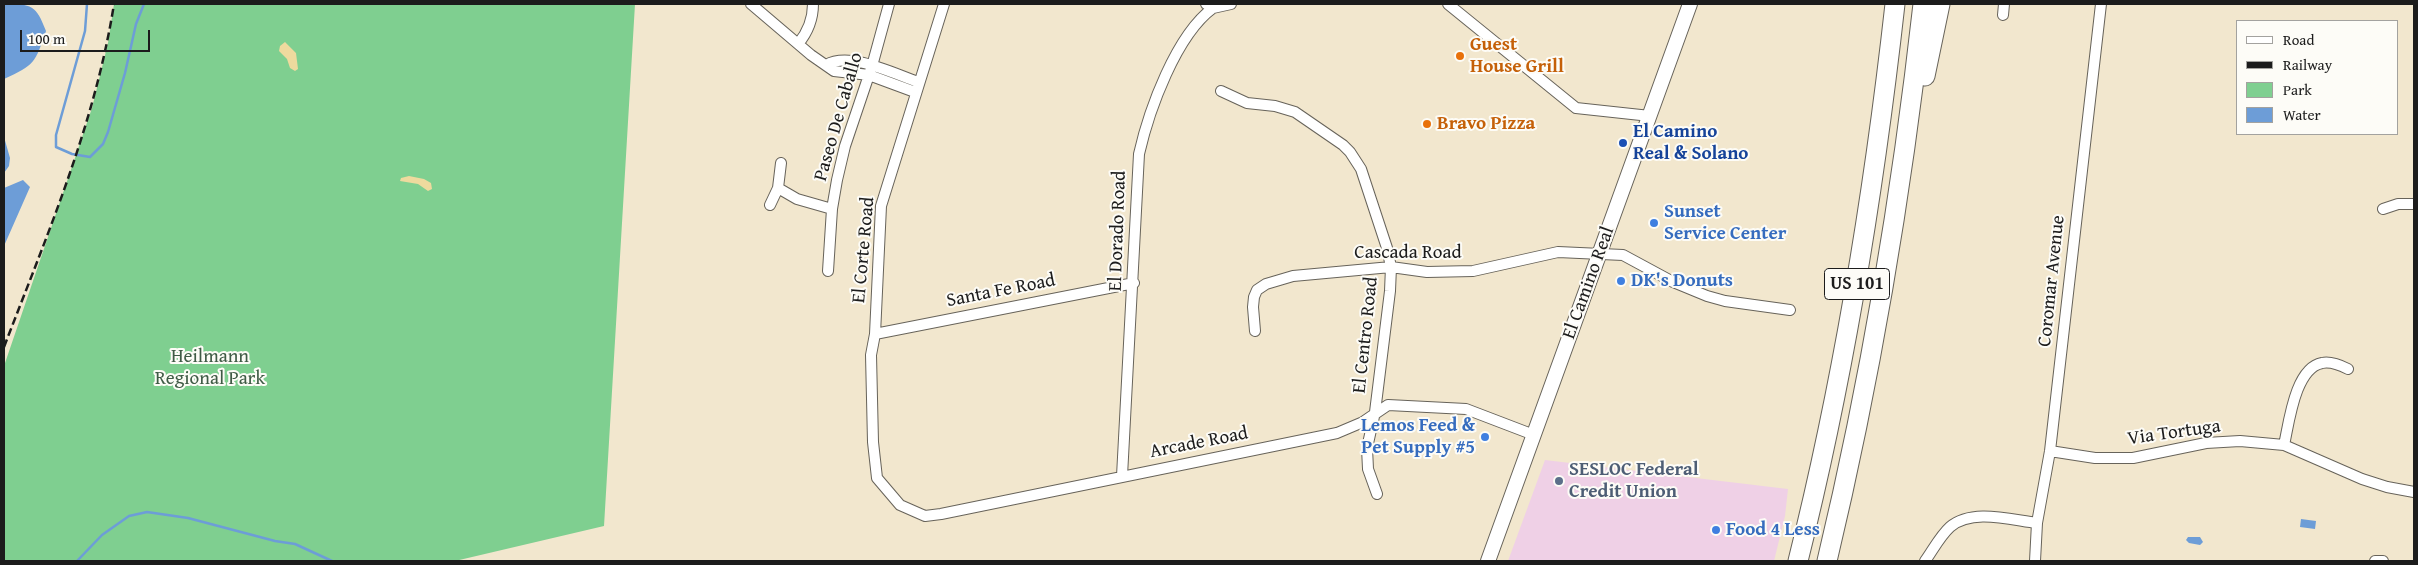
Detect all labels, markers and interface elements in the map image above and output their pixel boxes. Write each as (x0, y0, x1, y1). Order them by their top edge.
scale bar (22, 20, 152, 52)
legend (2236, 20, 2398, 135)
text: 100 m (28, 28, 65, 49)
text: Road (2283, 29, 2314, 50)
place label: Guest House Grill (1470, 34, 1564, 78)
street label: Paseo De Caballo (810, 50, 868, 184)
marker: Guest House Grill (1454, 50, 1466, 62)
text: Railway (2283, 54, 2332, 75)
text: Park (2283, 79, 2312, 100)
text: Water (2283, 104, 2321, 125)
place label: Bravo Pizza (1437, 113, 1535, 135)
marker: Bravo Pizza (1421, 118, 1433, 130)
place label: El Camino Real & Solano (1633, 121, 1748, 165)
marker: El Camino Real & Solano (1617, 137, 1629, 149)
street label: El Dorado Road (1104, 170, 1132, 292)
street label: El Corte Road (848, 196, 880, 304)
place label: Sunset Service Center (1664, 201, 1787, 245)
street label: Coromar Avenue (2034, 214, 2070, 348)
marker: Sunset Service Center (1648, 217, 1660, 229)
street label: El Camino Real (1558, 224, 1620, 342)
street label: Cascada Road (1354, 242, 1462, 264)
road number: US 101 (1824, 268, 1890, 300)
street label: Santa Fe Road (945, 269, 1057, 313)
place label: DK's Donuts (1631, 270, 1733, 292)
marker: DK's Donuts (1615, 275, 1627, 287)
street label: El Centro Road (1349, 276, 1383, 394)
park label: Heilmann Regional Park (155, 346, 265, 390)
place label: Lemos Feed & Pet Supply #5 (1361, 415, 1475, 459)
street label: Via Tortuga (2126, 415, 2222, 451)
street label: Arcade Road (1148, 422, 1250, 464)
marker: Lemos Feed & Pet Supply #5 (1479, 431, 1491, 443)
place label: SESLOC Federal Credit Union (1569, 459, 1699, 503)
marker: SESLOC Federal Credit Union (1553, 475, 1565, 487)
place label: Food 4 Less (1726, 519, 1820, 541)
marker: Food 4 Less (1710, 524, 1722, 536)

